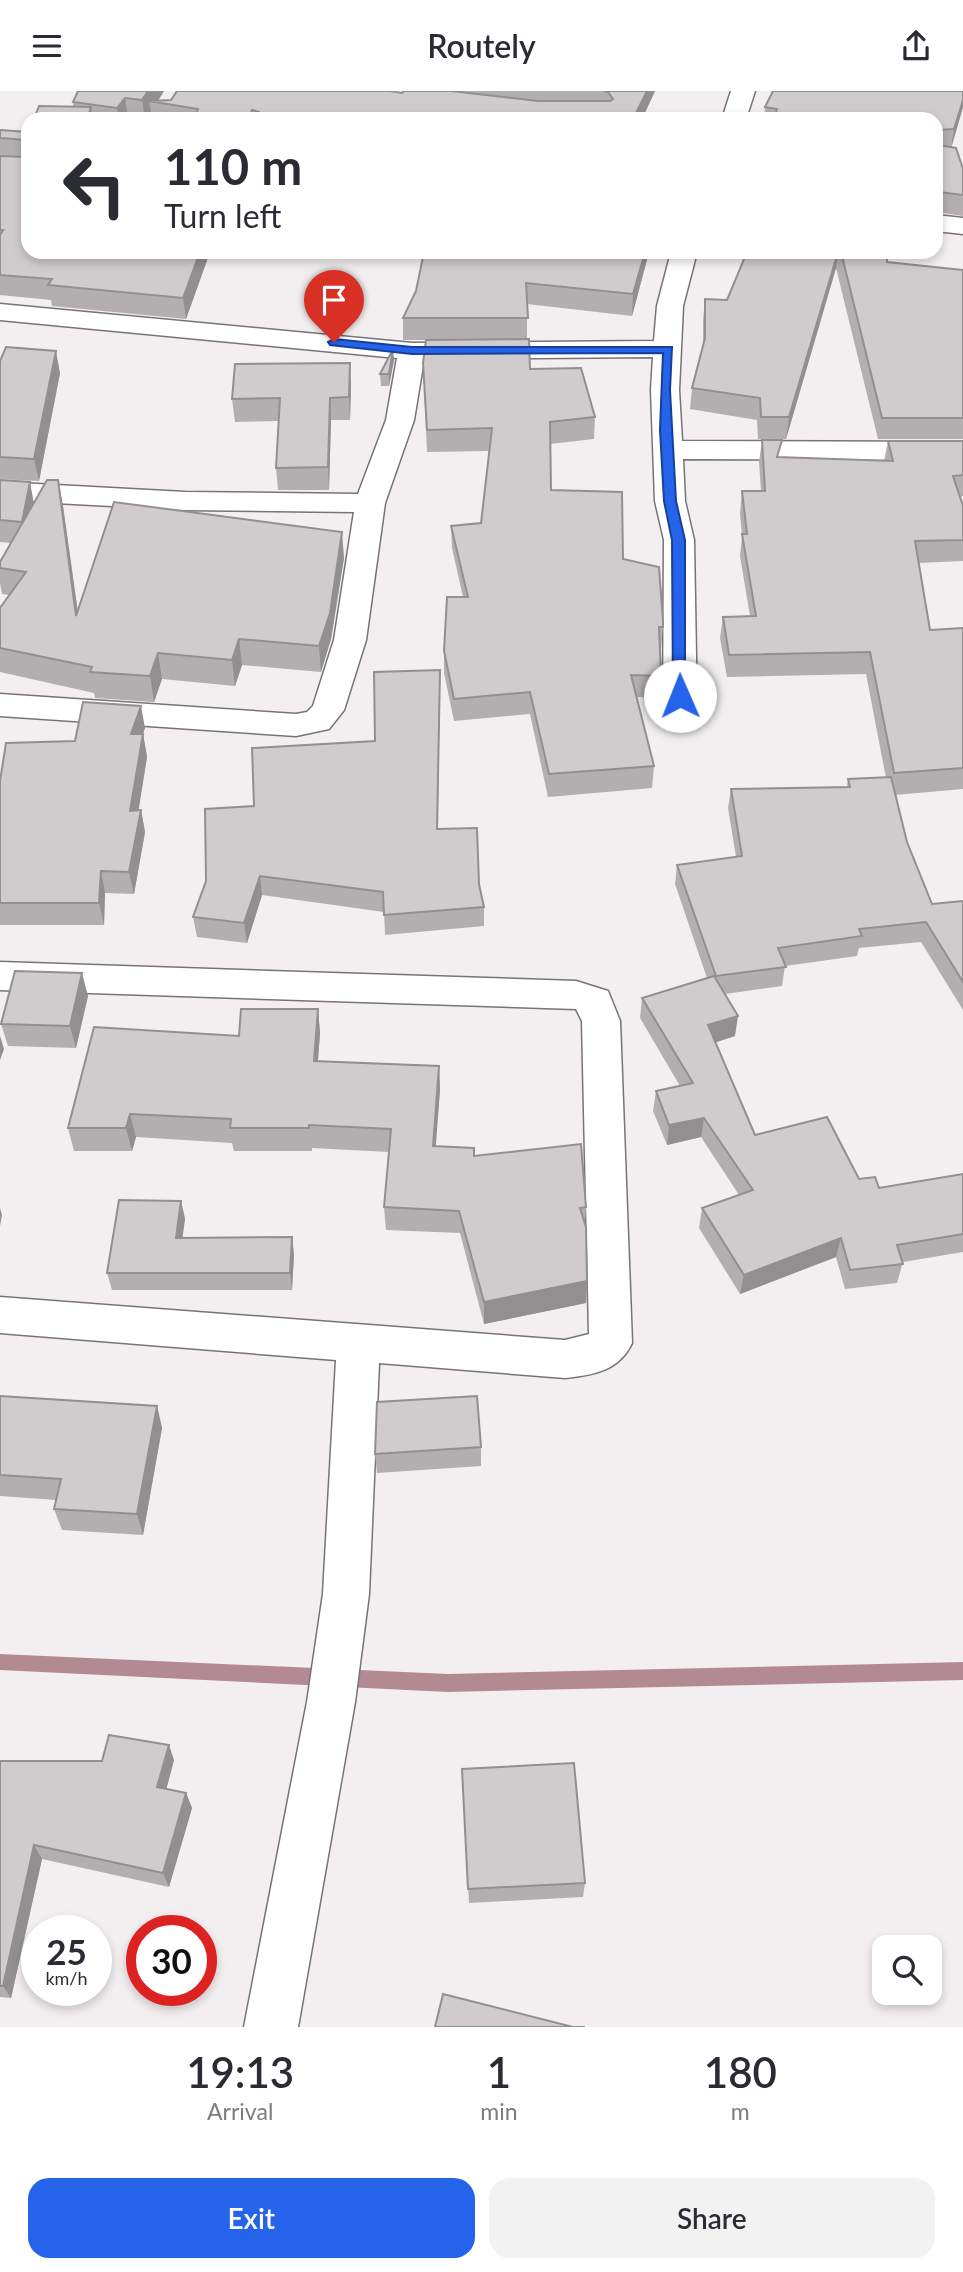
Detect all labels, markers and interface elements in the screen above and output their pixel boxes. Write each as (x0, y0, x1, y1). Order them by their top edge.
text: Routely (427, 26, 536, 65)
icon: menu (28, 27, 66, 65)
icon: share (897, 27, 935, 65)
text: 110 m (164, 137, 302, 195)
icon: left (49, 140, 140, 231)
text: Turn left (164, 196, 281, 235)
pin (304, 270, 364, 342)
icon: arrive (315, 281, 353, 319)
position arrow (643, 659, 717, 733)
speed limit sign: 30 (126, 1915, 217, 2006)
text: 25 (46, 1930, 87, 1972)
map controls (872, 1935, 942, 2005)
button: search (872, 1935, 942, 2005)
text: km/h (45, 1967, 88, 1989)
text: 19:13 (186, 2047, 294, 2097)
text: 1 (487, 2047, 511, 2097)
text: 180 (704, 2047, 777, 2097)
text: Arrival (207, 2097, 273, 2125)
text: min (480, 2097, 518, 2125)
text: m (731, 2097, 750, 2125)
button: Exit (28, 2178, 475, 2258)
button: Share (489, 2178, 935, 2258)

